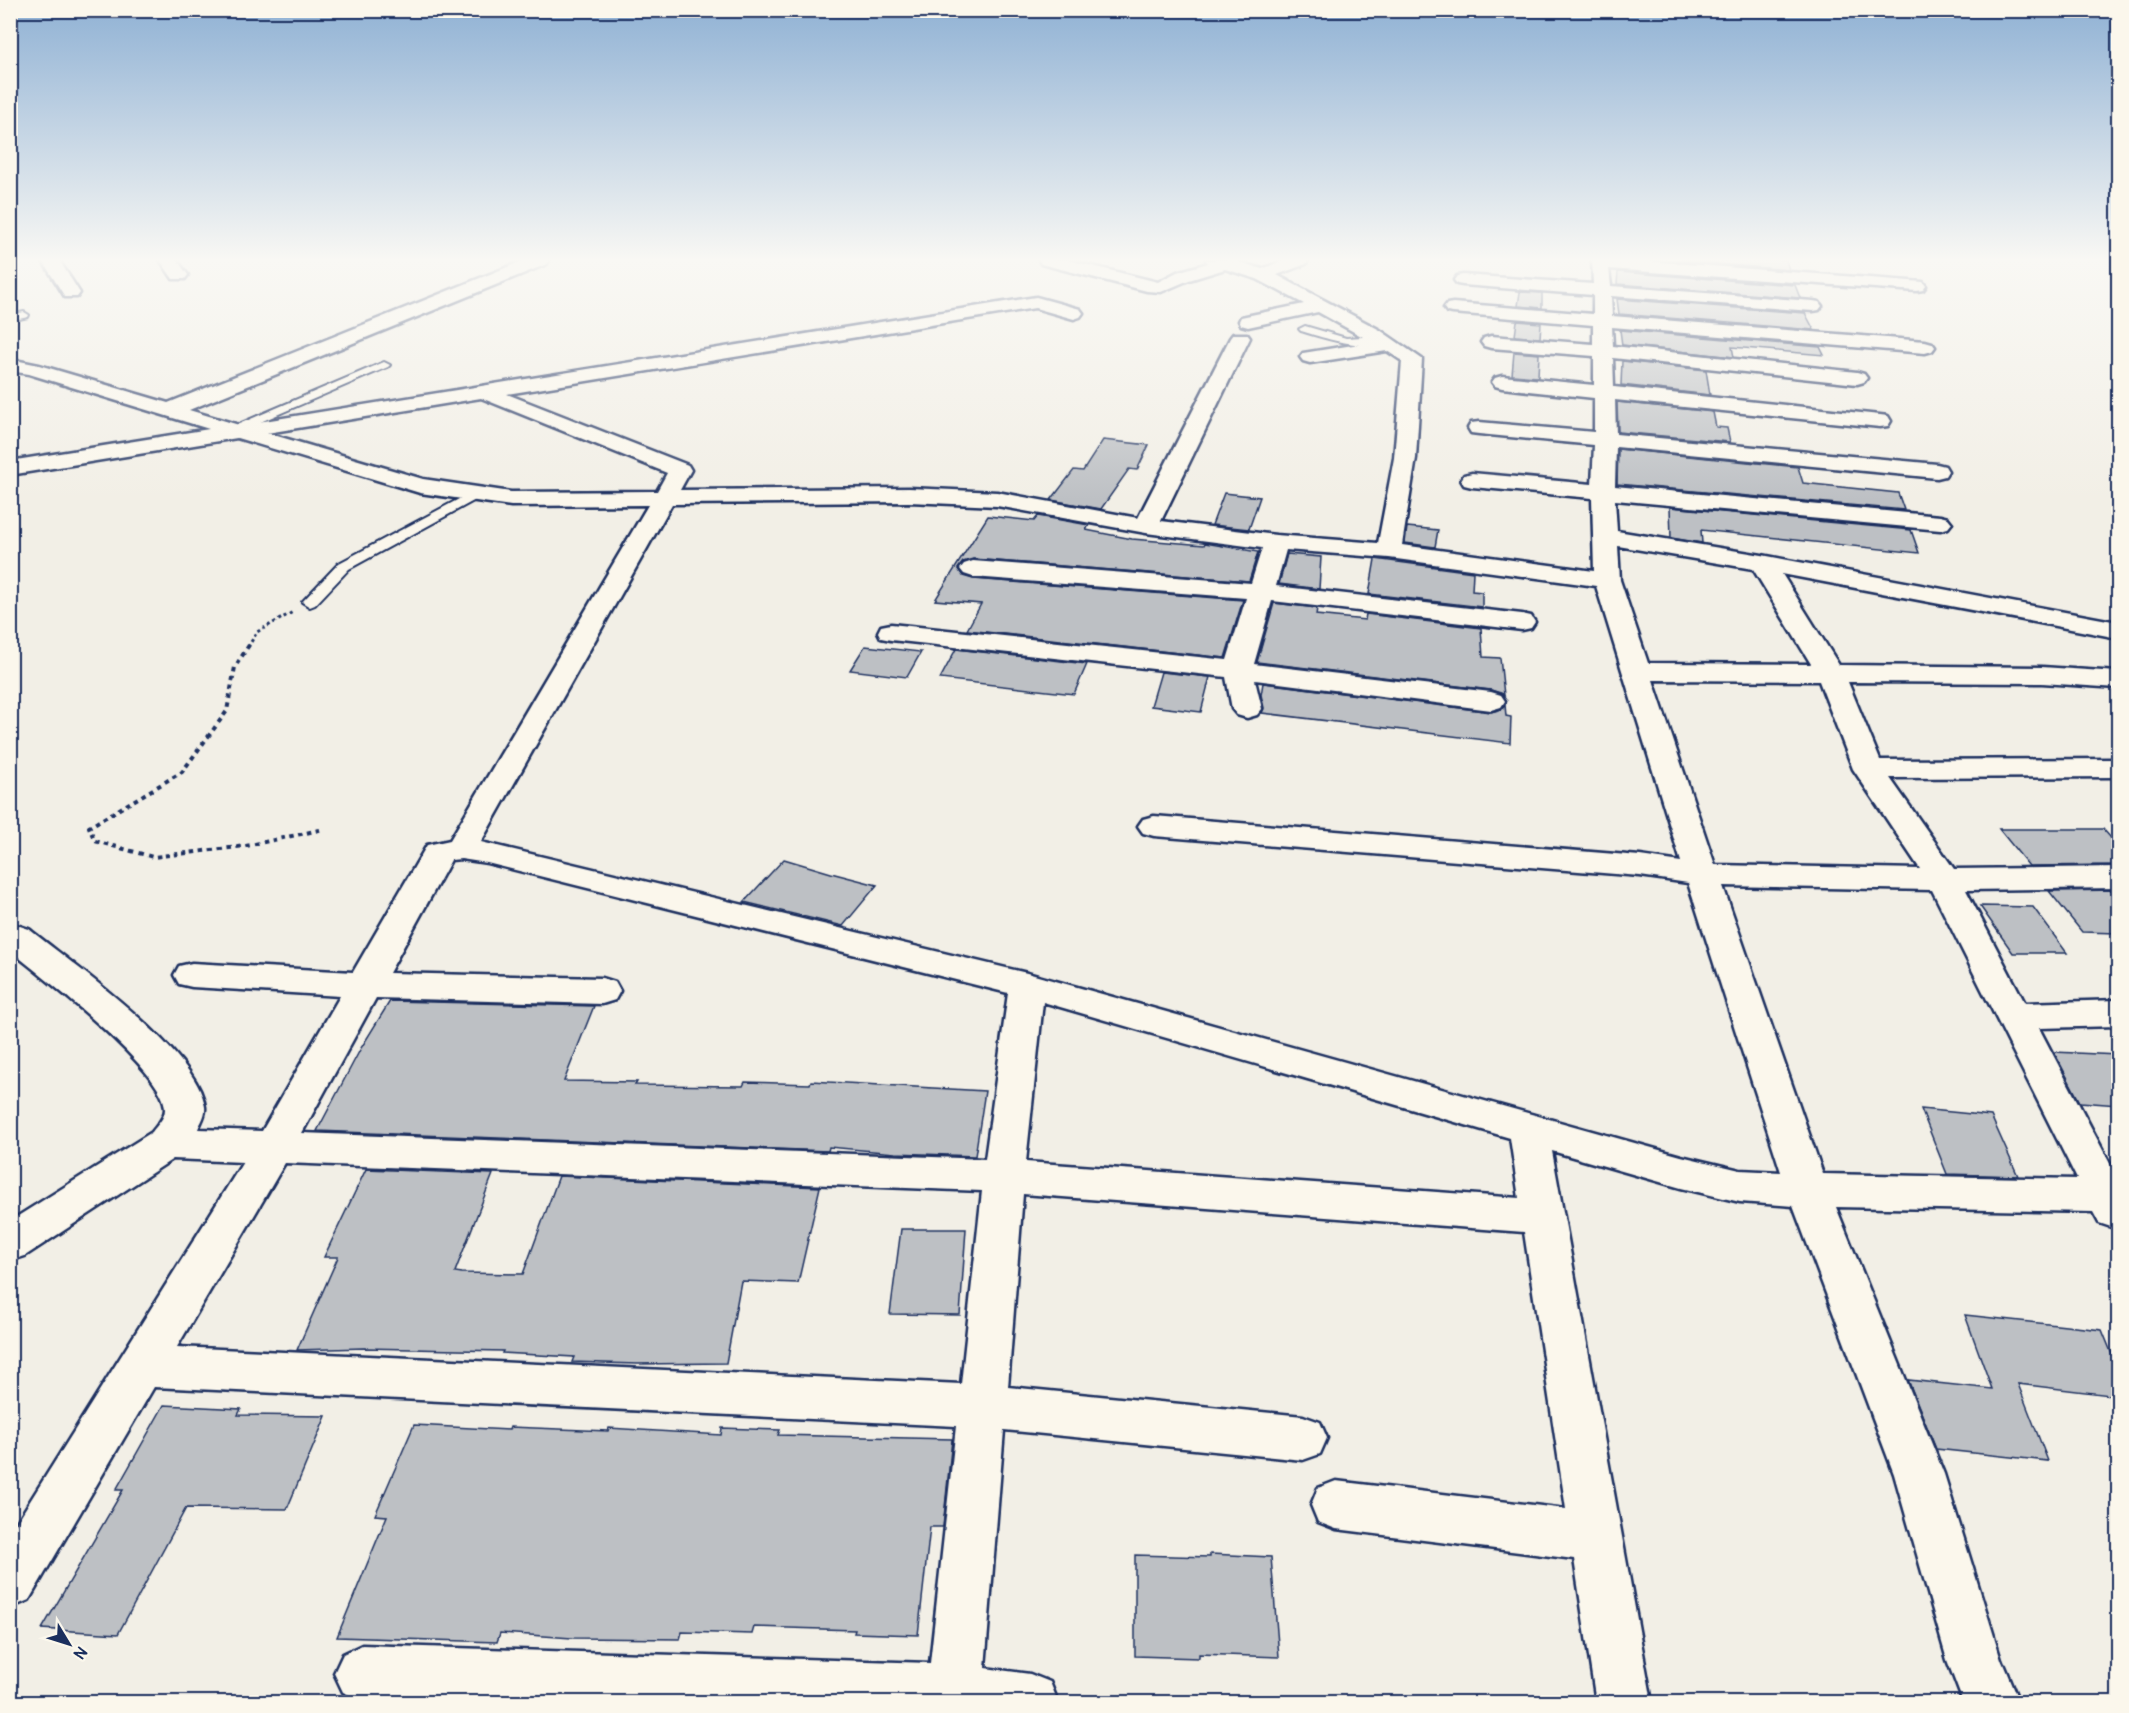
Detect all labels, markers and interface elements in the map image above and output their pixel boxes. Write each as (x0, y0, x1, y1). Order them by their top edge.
north arrow (39, 1614, 99, 1674)
text: N (69, 1642, 91, 1663)

